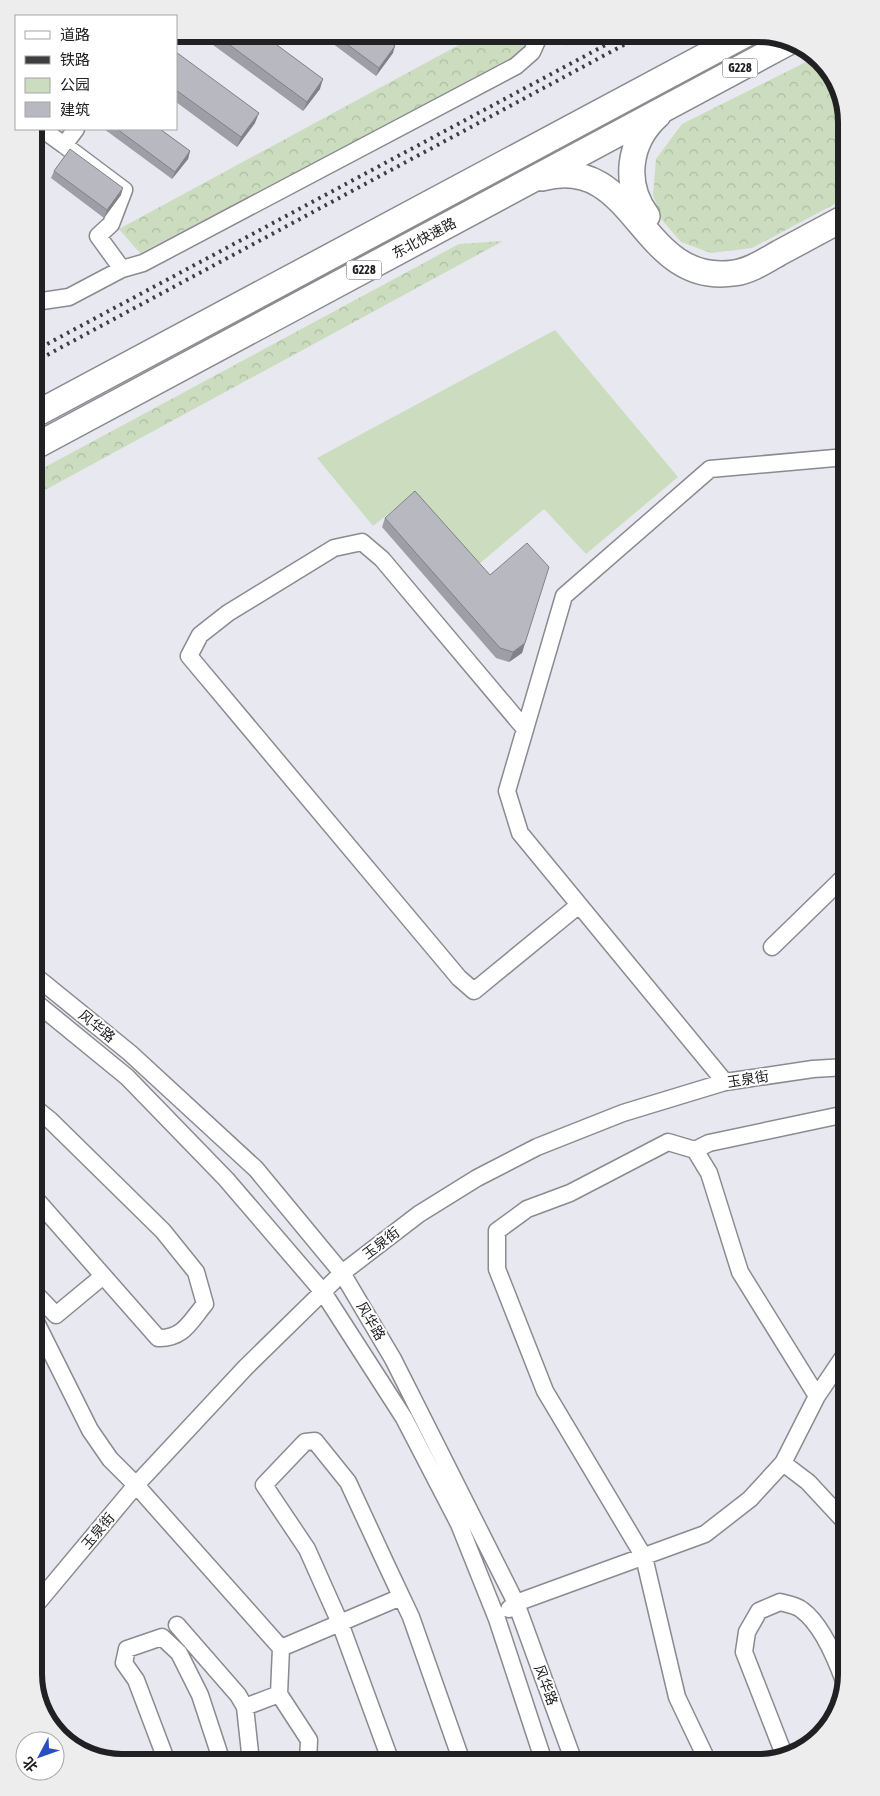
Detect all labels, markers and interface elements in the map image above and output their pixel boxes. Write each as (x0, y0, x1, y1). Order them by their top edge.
legend (15, 15, 178, 130)
text: 道路 (60, 26, 90, 43)
text: 铁路 (60, 51, 90, 68)
road number: G228 (722, 58, 758, 78)
text: 公园 (60, 76, 90, 93)
text: 建筑 (60, 101, 90, 118)
street label: 东北快速路 (389, 215, 459, 261)
road number: G228 (346, 260, 382, 280)
street label: 风华路 (76, 1007, 118, 1045)
street label: 玉泉街 (726, 1068, 770, 1090)
street label: 玉泉街 (359, 1224, 403, 1262)
street label: 风华路 (353, 1299, 389, 1343)
street label: 玉泉街 (78, 1510, 118, 1552)
street label: 风华路 (531, 1663, 561, 1707)
north arrow (15, 1731, 65, 1781)
text: 北 (20, 1754, 41, 1775)

